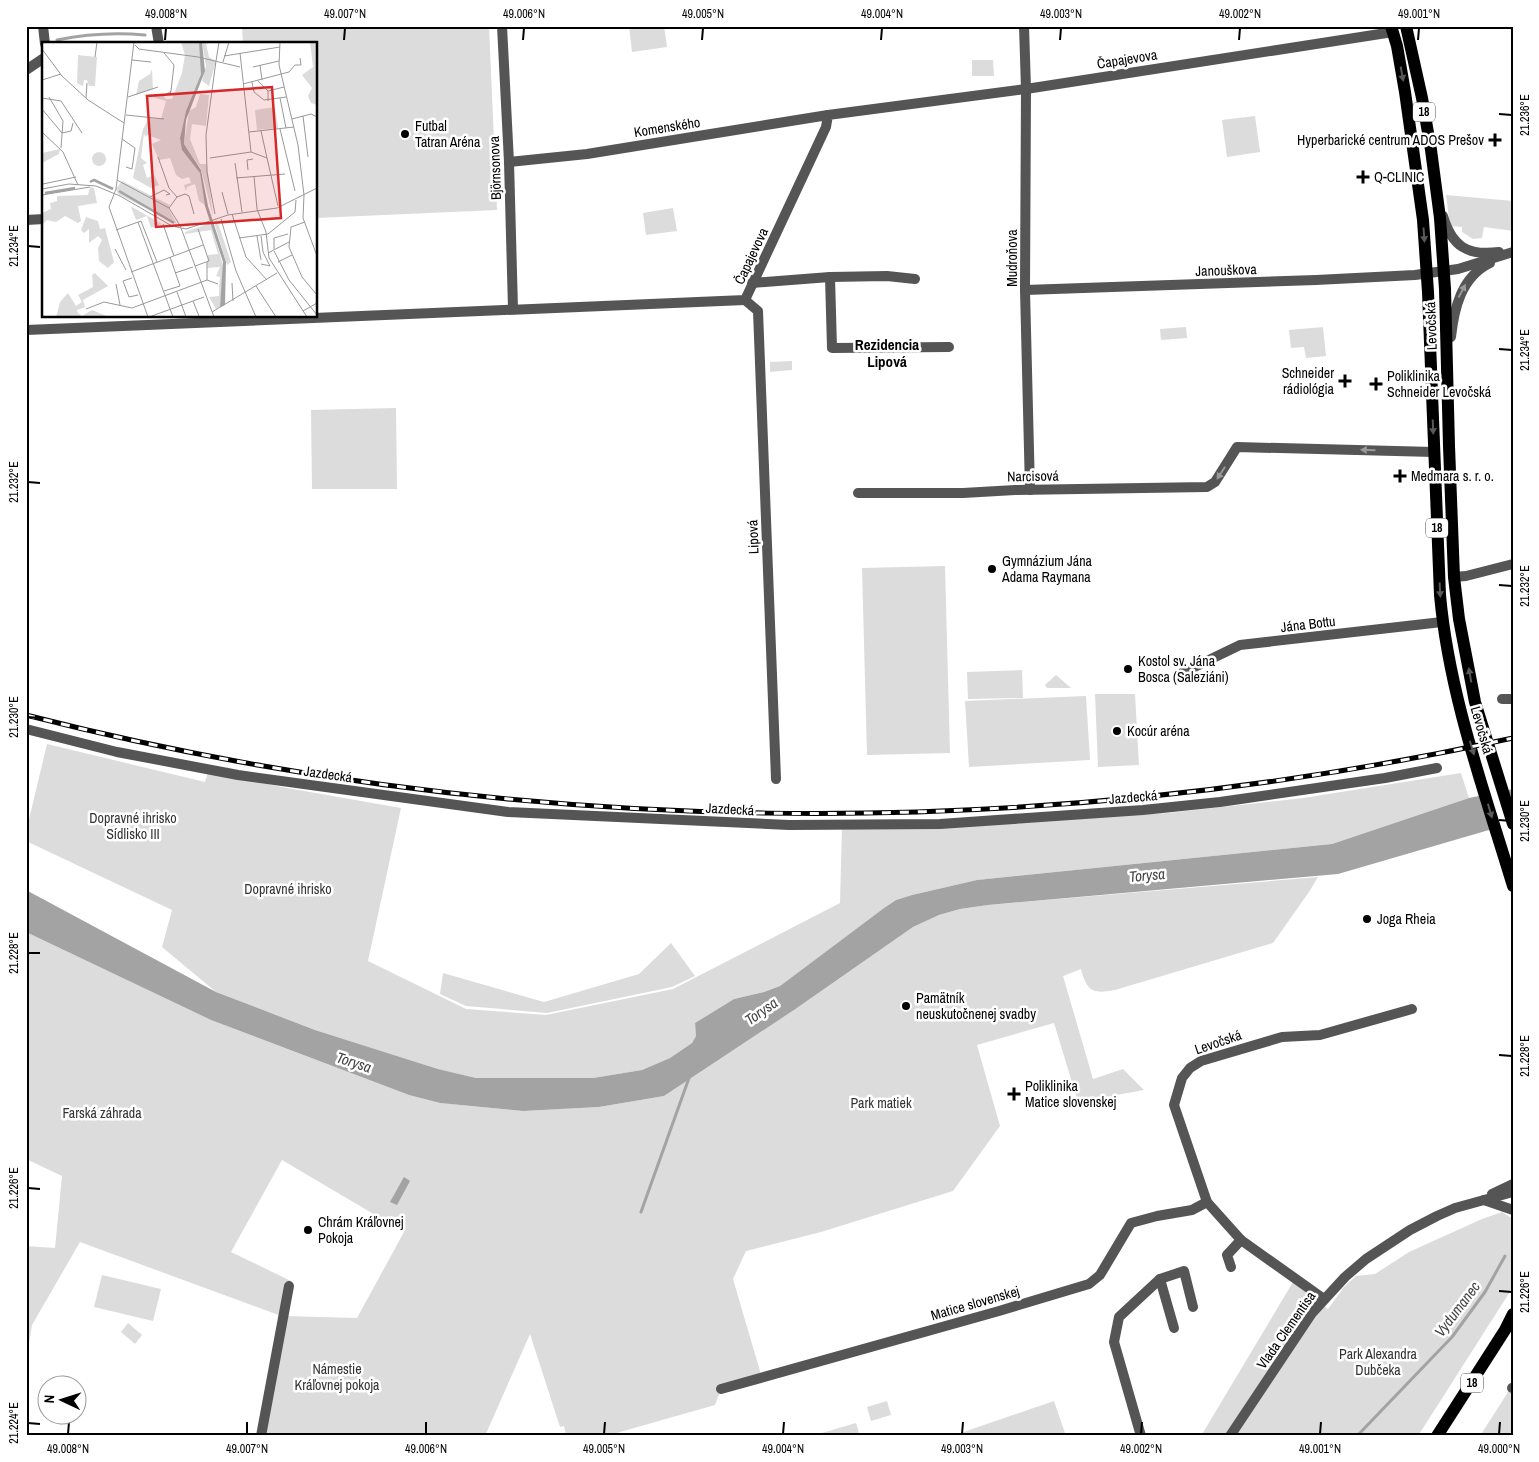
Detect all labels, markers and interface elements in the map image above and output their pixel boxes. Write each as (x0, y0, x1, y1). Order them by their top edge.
text: 49.008°N (145, 6, 187, 22)
text: 49.007°N (324, 6, 366, 22)
text: 49.006°N (503, 6, 545, 22)
text: 49.005°N (682, 6, 724, 22)
text: 49.004°N (861, 6, 903, 22)
text: 49.003°N (1040, 6, 1082, 22)
text: 49.002°N (1219, 6, 1261, 22)
text: 49.001°N (1398, 6, 1440, 22)
inset map (42, 42, 318, 318)
street label: Čapajevova (1096, 45, 1159, 73)
one-way arrow (1398, 66, 1406, 81)
text: 21.236°E (1517, 94, 1533, 136)
road number: 18 (1413, 102, 1435, 121)
street label: Komenského (632, 113, 702, 141)
place label: Futbal Tatran Aréna (415, 117, 481, 151)
marker: Futbal Tatran Aréna (399, 128, 411, 140)
place label: Hyperbarické centrum ADOS Prešov (1297, 131, 1484, 149)
marker: Hyperbarické centrum ADOS Prešov (1488, 133, 1502, 147)
street label: Björnsonova (485, 135, 505, 200)
place label: Q-CLINIC (1374, 168, 1424, 186)
marker: Q-CLINIC (1356, 170, 1370, 184)
street label: Čapajevova (730, 224, 772, 287)
text: 21.234°E (6, 225, 22, 267)
one-way arrow (1421, 227, 1429, 243)
street label: Mudroňova (1003, 229, 1021, 287)
street label: Janouškova (1195, 260, 1258, 280)
one-way arrow (1458, 284, 1466, 299)
street label: Levočská (1421, 301, 1441, 351)
text: 21.234°E (1517, 329, 1533, 371)
district label: Rezidencia Lipová (855, 334, 919, 372)
place label: Schneider rádiológia (1282, 364, 1335, 398)
place label: Poliklinika Schneider Levočská (1387, 367, 1492, 401)
marker: Schneider rádiológia (1338, 374, 1352, 388)
marker: Poliklinika Schneider Levočská (1369, 377, 1383, 391)
one-way arrow (1430, 419, 1438, 435)
one-way arrow (1360, 446, 1376, 454)
text: 21.232°E (6, 461, 22, 503)
street label: Narcisová (1007, 467, 1060, 485)
one-way arrow (1216, 467, 1225, 480)
place label: Medmara s. r. o. (1411, 467, 1494, 485)
marker: Medmara s. r. o. (1393, 469, 1407, 483)
road number: 18 (1426, 518, 1448, 538)
street label: Lipová (743, 519, 763, 555)
place label: Gymnázium Jána Adama Raymana (1001, 552, 1093, 586)
marker: Gymnázium Jána Adama Raymana (986, 563, 998, 575)
text: 21.232°E (1517, 565, 1533, 607)
one-way arrow (1436, 582, 1444, 598)
street label: Jána Bottu (1280, 612, 1336, 636)
place label: Kostol sv. Jána Bosca (Saleziáni) (1138, 652, 1229, 686)
marker: Kostol sv. Jána Bosca (Saleziáni) (1122, 663, 1134, 675)
one-way arrow (1466, 666, 1474, 682)
text: 21.230°E (6, 696, 22, 738)
street label: Levočská (1467, 704, 1498, 756)
place label: Kocúr aréna (1127, 722, 1190, 740)
marker: Kocúr aréna (1111, 725, 1123, 737)
one-way arrow (1468, 741, 1476, 756)
street label: Jazdecká (303, 762, 354, 786)
street label: Jazdecká (1108, 786, 1159, 808)
street label: Jazdecká (705, 799, 755, 819)
text: 21.230°E (1517, 800, 1533, 842)
one-way arrow (1487, 803, 1495, 818)
park label: Dopravné ihrisko Sídlisko III (89, 809, 177, 843)
water label: Torysa (1128, 863, 1166, 887)
park label: Dopravné ihrisko (244, 880, 332, 898)
place label: Joga Rheia (1377, 910, 1436, 928)
marker: Joga Rheia (1361, 913, 1373, 925)
text: 21.228°E (6, 932, 22, 974)
place label: Pamätník neuskutočnenej svadby (916, 989, 1036, 1023)
water label: Torysa (740, 992, 782, 1030)
marker: Pamätník neuskutočnenej svadby (900, 1000, 912, 1012)
street label: Levočská (1192, 1025, 1244, 1058)
text: 21.228°E (1517, 1035, 1533, 1077)
water label: Torysa (334, 1046, 374, 1078)
place label: Poliklinika Matice slovenskej (1025, 1077, 1116, 1111)
marker: Poliklinika Matice slovenskej (1007, 1087, 1021, 1101)
park label: Park matiek (850, 1094, 912, 1112)
park label: Farská záhrada (62, 1104, 142, 1122)
text: 21.226°E (6, 1167, 22, 1209)
place label: Chrám Kráľovnej Pokoja (318, 1213, 403, 1247)
marker: Chrám Kráľovnej Pokoja (302, 1224, 314, 1236)
text: 21.226°E (1517, 1271, 1533, 1313)
water label: Vydumanec (1429, 1277, 1485, 1341)
street label: Matice slovenskej (929, 1282, 1021, 1324)
street label: Vlada Clementisa (1253, 1287, 1320, 1372)
park label: Park Alexandra Dubčeka (1339, 1345, 1418, 1379)
park label: Námestie Kráľovnej pokoja (295, 1360, 380, 1394)
north arrow (38, 1374, 88, 1424)
road number: 18 (1461, 1374, 1483, 1392)
text: N (40, 1394, 58, 1404)
text: 21.224°E (6, 1402, 22, 1444)
text: 49.008°N (47, 1441, 89, 1457)
text: 49.007°N (226, 1441, 268, 1457)
text: 49.006°N (405, 1441, 447, 1457)
text: 49.005°N (583, 1441, 625, 1457)
text: 49.004°N (762, 1441, 804, 1457)
text: 49.003°N (941, 1441, 983, 1457)
text: 49.002°N (1120, 1441, 1162, 1457)
text: 49.001°N (1299, 1441, 1341, 1457)
text: 49.000°N (1478, 1441, 1520, 1457)

